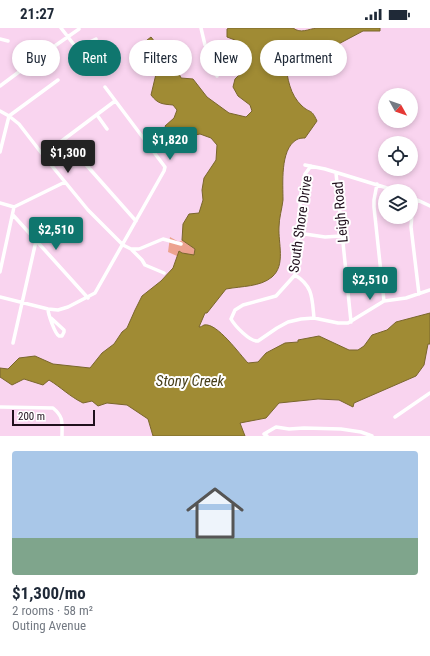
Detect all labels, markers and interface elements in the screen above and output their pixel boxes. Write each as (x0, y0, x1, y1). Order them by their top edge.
text: 21:27 (20, 5, 54, 23)
chip: Buy (12, 40, 60, 76)
chip: Rent (68, 40, 121, 76)
chip: Filters (129, 40, 192, 76)
chip: New (200, 40, 252, 76)
chip: Apartment (260, 40, 347, 76)
north arrow (378, 88, 418, 128)
map controls (378, 88, 418, 224)
pin: $1,820 (137, 127, 203, 161)
text: $1,820 (152, 132, 188, 147)
button: locate (378, 136, 418, 176)
pin: $1,300 (35, 140, 101, 174)
text: $1,300 (50, 145, 86, 160)
street label: South Shore Drive (285, 174, 315, 274)
street label: Leigh Road (329, 181, 351, 243)
button: layers (378, 184, 418, 224)
pin: $2,510 (23, 217, 89, 251)
text: $2,510 (38, 222, 74, 237)
pin: $2,510 (337, 267, 403, 301)
text: $2,510 (352, 272, 388, 287)
water label: Stony Creek (156, 372, 225, 390)
scale bar (12, 408, 95, 427)
text: 200 m (18, 410, 45, 423)
icon: home (179, 477, 251, 549)
text: $1,300/mo (12, 583, 86, 603)
text: 2 rooms · 58 m² (12, 603, 93, 618)
text: Outing Avenue (12, 618, 86, 633)

